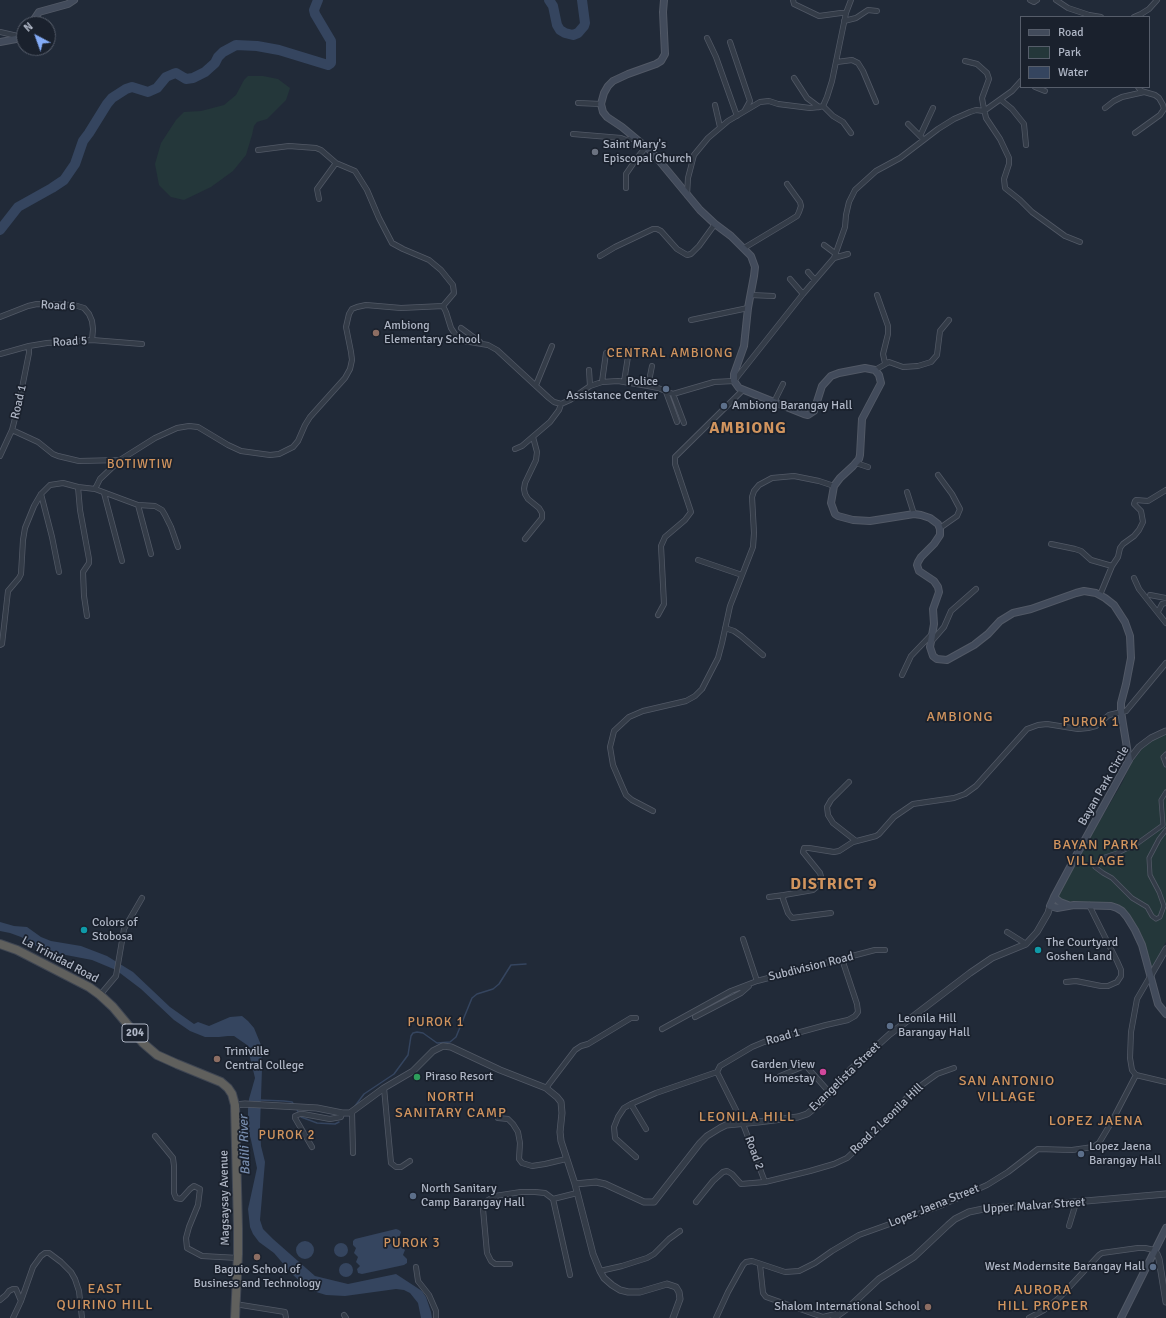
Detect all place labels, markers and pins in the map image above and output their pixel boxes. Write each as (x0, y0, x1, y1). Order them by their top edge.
place label: Saint Mary's Episcopal Church (603, 138, 692, 166)
marker: Saint Mary's Episcopal Church (590, 147, 600, 157)
place label: Ambiong Elementary School (384, 319, 480, 347)
marker: Ambiong Elementary School (371, 328, 381, 338)
place label: Police Assistance Center (566, 375, 658, 403)
marker: Police Assistance Center (661, 384, 671, 394)
place label: Ambiong Barangay Hall (732, 399, 852, 413)
marker: Ambiong Barangay Hall (719, 401, 729, 411)
place label: Colors of Stobosa (92, 916, 138, 944)
marker: Colors of Stobosa (79, 925, 89, 935)
place label: The Courtyard Goshen Land (1046, 936, 1118, 964)
marker: The Courtyard Goshen Land (1033, 945, 1043, 955)
place label: Leonila Hill Barangay Hall (898, 1012, 970, 1040)
marker: Leonila Hill Barangay Hall (885, 1021, 895, 1031)
place label: Triniville Central College (225, 1045, 304, 1073)
marker: Triniville Central College (212, 1054, 222, 1064)
place label: Garden View Homestay (751, 1058, 815, 1086)
marker: Garden View Homestay (818, 1067, 828, 1077)
place label: Piraso Resort (425, 1070, 493, 1084)
marker: Piraso Resort (412, 1072, 422, 1082)
place label: Lopez Jaena Barangay Hall (1089, 1140, 1161, 1168)
marker: Lopez Jaena Barangay Hall (1076, 1149, 1086, 1159)
place label: North Sanitary Camp Barangay Hall (421, 1182, 525, 1210)
marker: North Sanitary Camp Barangay Hall (408, 1191, 418, 1201)
marker: Baguio School of Business and Technology (252, 1252, 262, 1262)
place label: West Modernsite Barangay Hall (985, 1260, 1145, 1274)
marker: West Modernsite Barangay Hall (1148, 1262, 1158, 1272)
place label: Baguio School of Business and Technology (193, 1263, 321, 1291)
place label: Shalom International School (774, 1300, 920, 1314)
marker: Shalom International School (923, 1302, 933, 1312)

